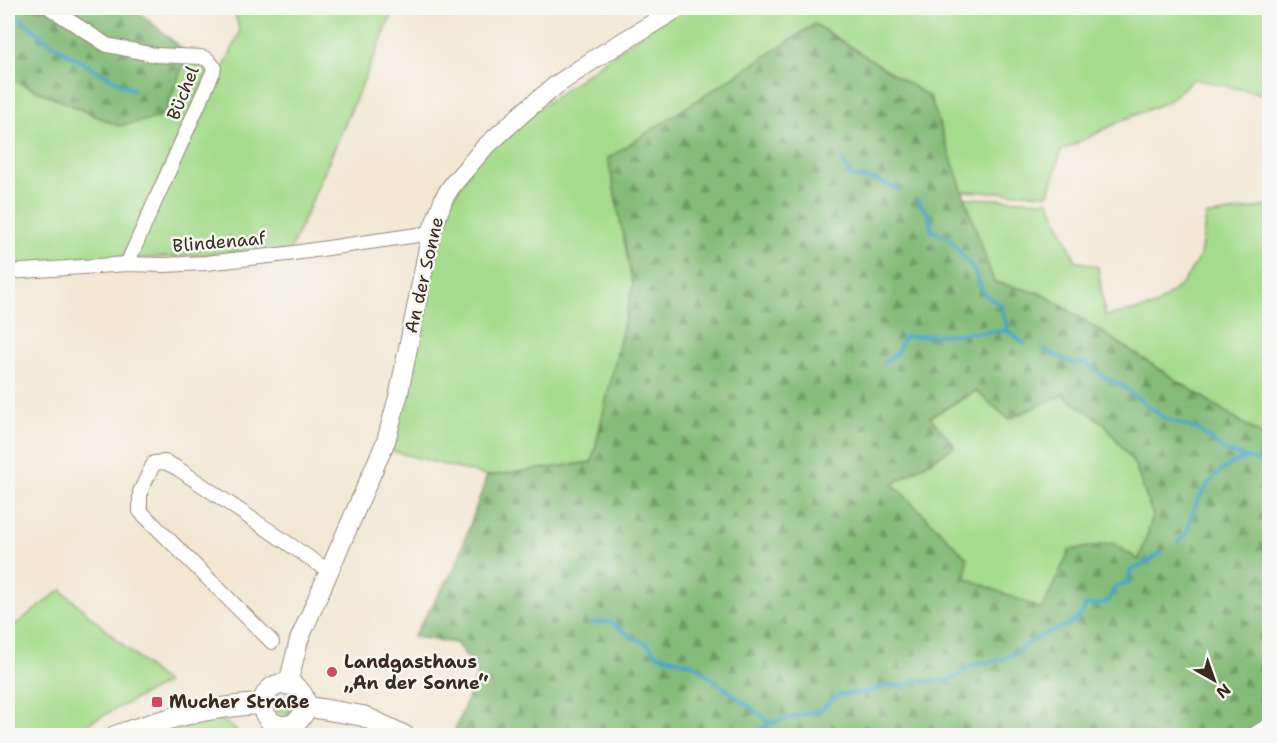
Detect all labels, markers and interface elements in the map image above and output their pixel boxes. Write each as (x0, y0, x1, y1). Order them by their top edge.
street label: Büchel (161, 62, 205, 124)
street label: An der Sonne (399, 215, 449, 335)
street label: Blindenaaf (172, 226, 267, 258)
place label: Landgasthaus „An der Sonne“ (344, 650, 489, 695)
north arrow (1184, 650, 1244, 710)
marker: Landgasthaus „An der Sonne“ (325, 665, 339, 679)
text: N (1212, 679, 1235, 703)
place label: Mucher Straße (169, 690, 310, 714)
marker: Mucher Straße (150, 695, 164, 709)

